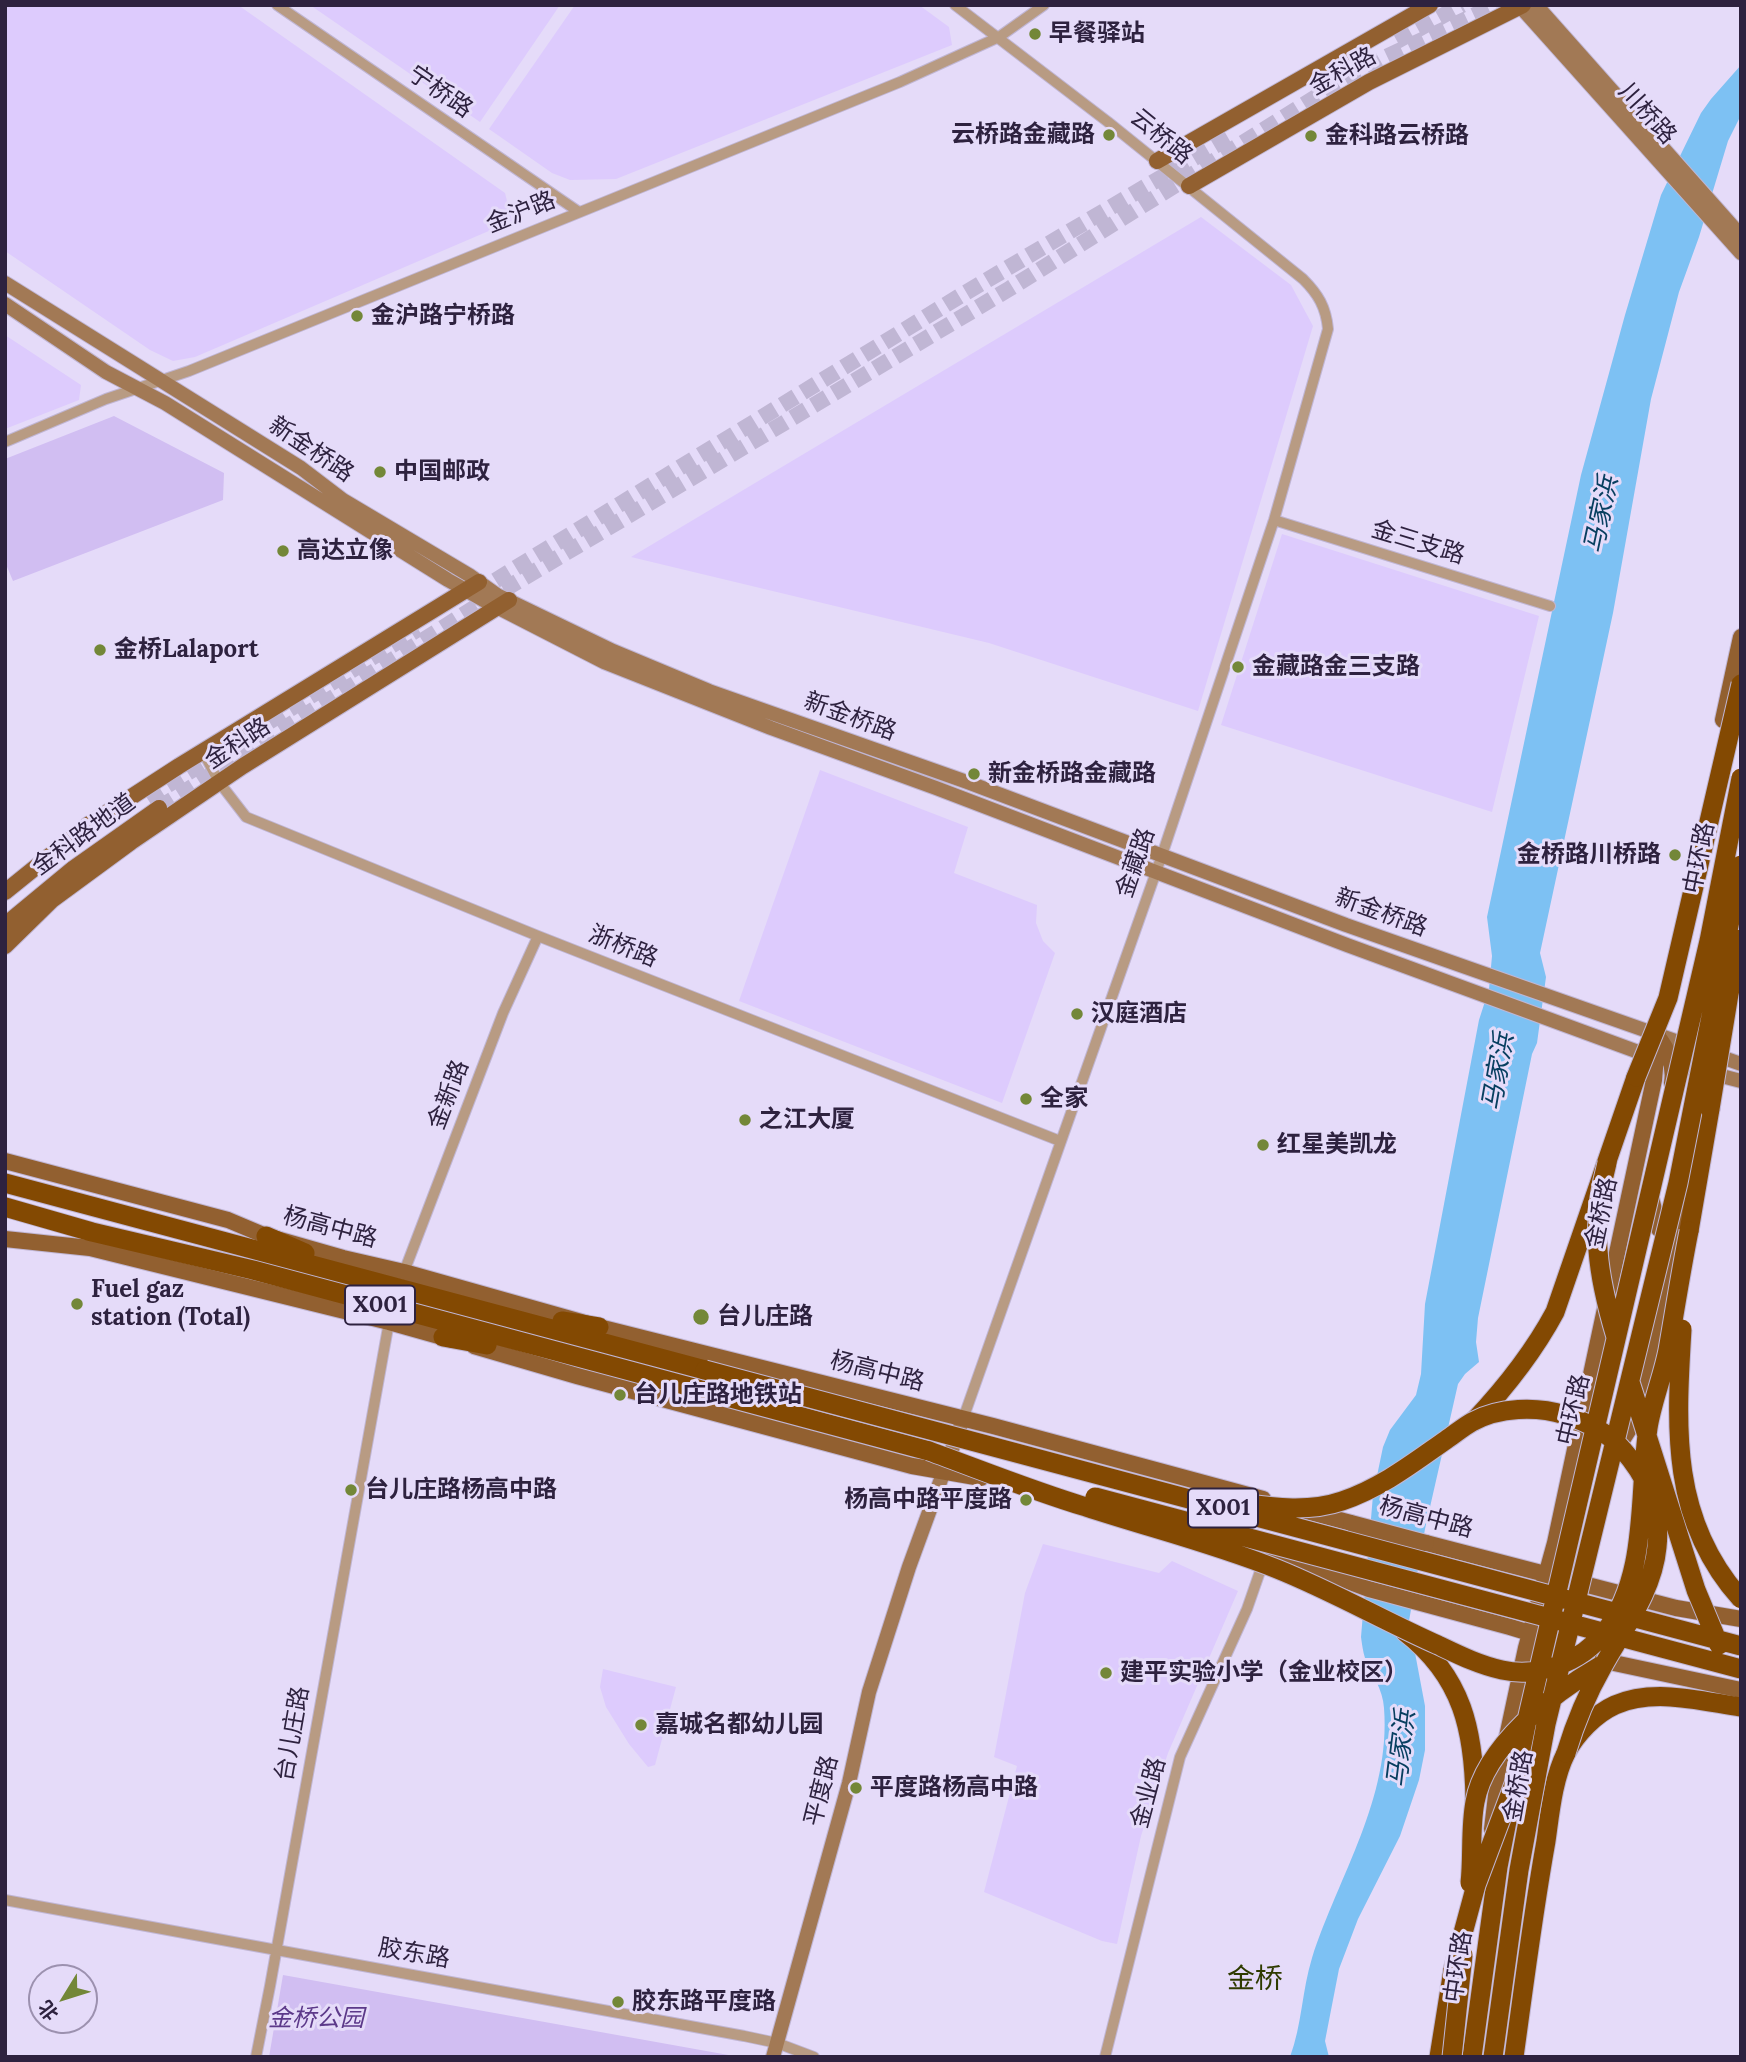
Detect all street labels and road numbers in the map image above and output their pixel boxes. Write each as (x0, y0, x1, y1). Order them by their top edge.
street label: 金科路 (1305, 42, 1381, 102)
street label: 宁桥路 (402, 60, 478, 124)
street label: 川桥路 (1612, 78, 1682, 150)
street label: 云桥路 (1124, 103, 1198, 171)
street label: 金沪路 (482, 186, 560, 240)
street label: 新金桥路 (263, 411, 359, 489)
street label: 金三支路 (1368, 515, 1468, 571)
street label: 新金桥路 (800, 687, 900, 747)
street label: 金科路 (200, 712, 276, 776)
street label: 金科路地道 (27, 788, 141, 882)
street label: 中环路 (1679, 820, 1721, 896)
street label: 金藏路 (1111, 824, 1161, 902)
street label: 新金桥路 (1331, 883, 1431, 943)
street label: 浙桥路 (584, 920, 662, 974)
street label: 金新路 (423, 1056, 475, 1134)
street label: 金桥路 (1580, 1175, 1624, 1251)
street label: 杨高中路 (280, 1202, 380, 1254)
road number: X001 (345, 1286, 415, 1324)
street label: 杨高中路 (827, 1346, 927, 1398)
street label: 中环路 (1552, 1372, 1596, 1448)
road number: X001 (1188, 1488, 1258, 1527)
street label: 杨高中路 (1376, 1492, 1476, 1544)
street label: 台儿庄路 (270, 1684, 316, 1784)
street label: 金桥路 (1499, 1748, 1539, 1824)
street label: 平度路 (799, 1753, 845, 1829)
street label: 金业路 (1126, 1754, 1172, 1832)
street label: 中环路 (1440, 1929, 1478, 2005)
street label: 胶东路 (376, 1934, 452, 1974)

